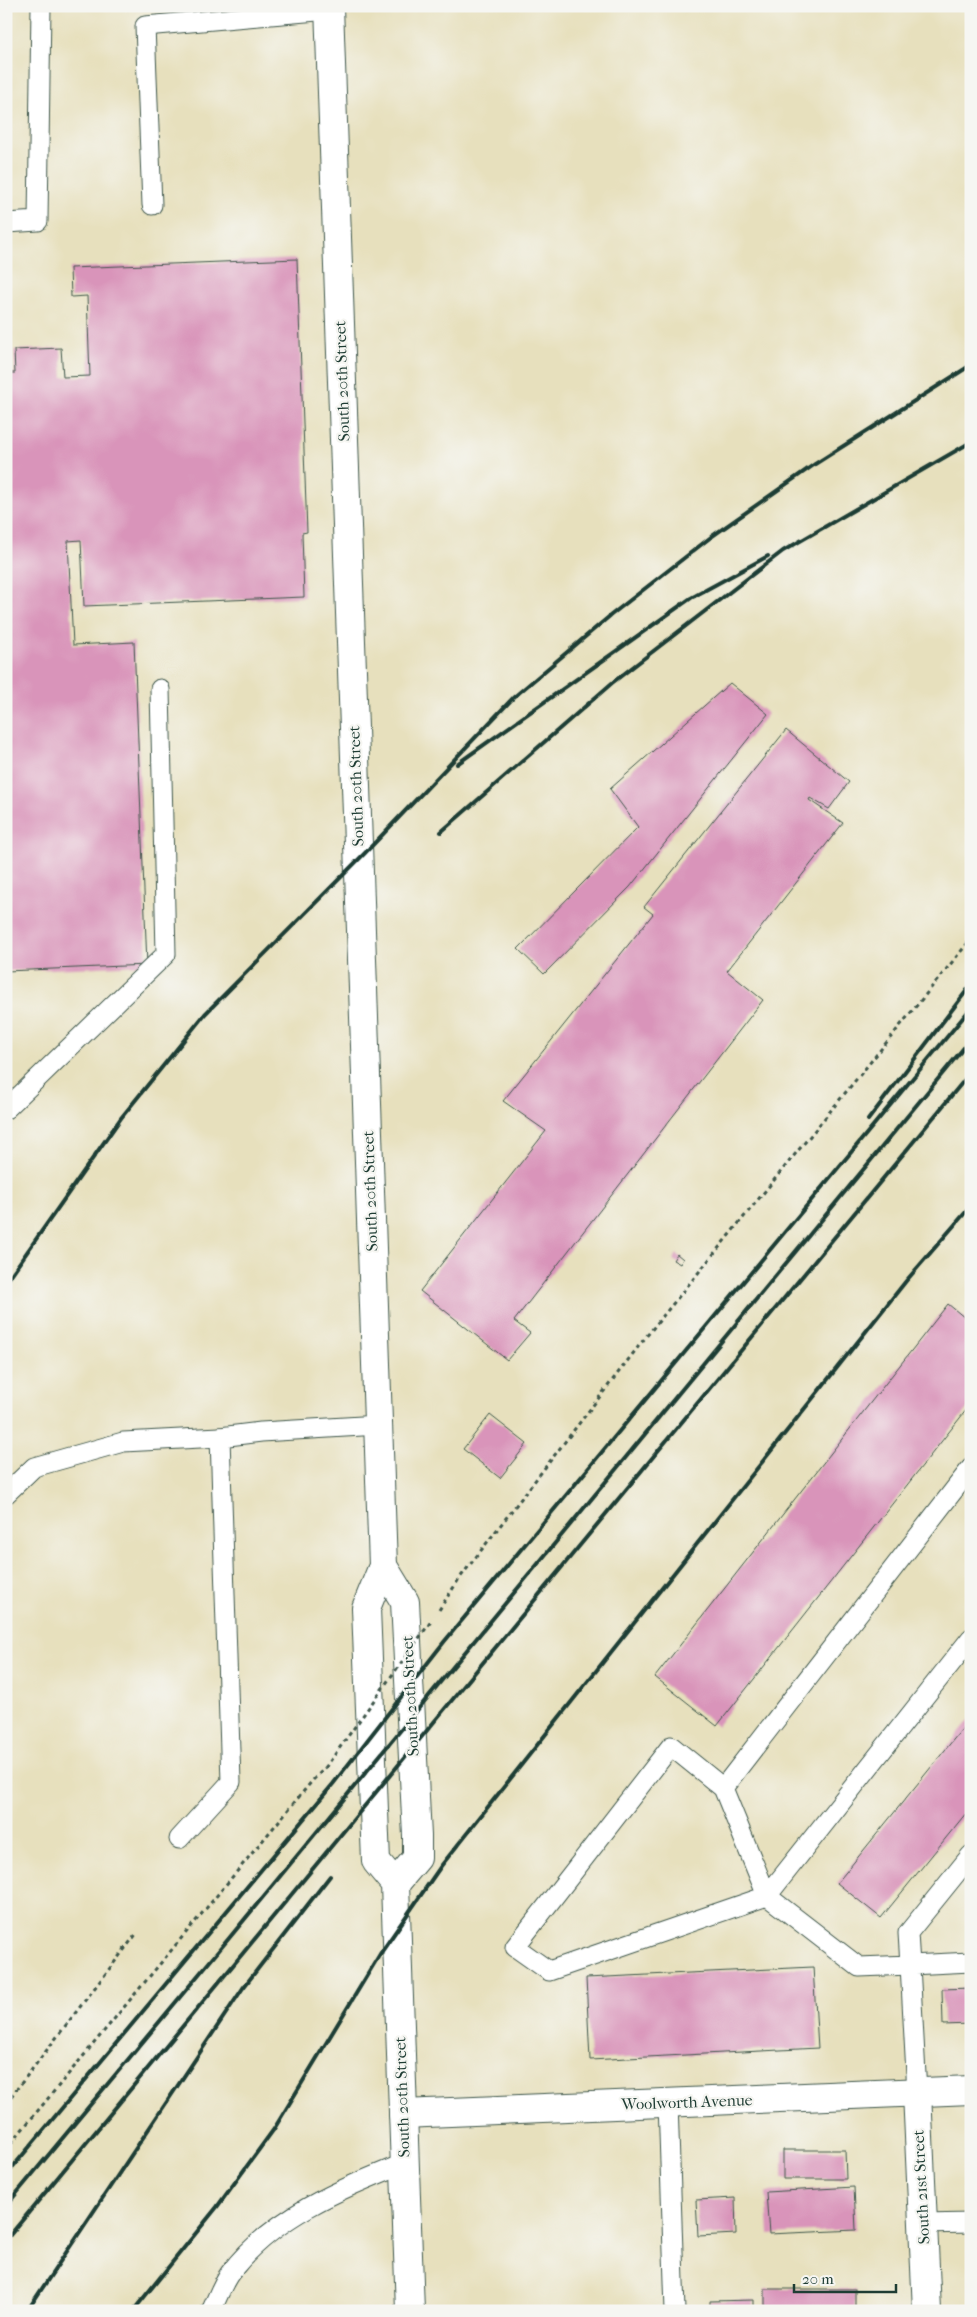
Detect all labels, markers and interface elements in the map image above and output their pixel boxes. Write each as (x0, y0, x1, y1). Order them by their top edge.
street label: South 20th Street (330, 320, 354, 442)
street label: South 20th Street (344, 725, 368, 847)
street label: South 20th Street (358, 1130, 382, 1252)
street label: South 20th Street (397, 1635, 423, 1757)
street label: South 20th Street (390, 2036, 414, 2158)
street label: Woolworth Avenue (620, 2090, 753, 2114)
street label: South 21st Street (909, 2129, 933, 2245)
scale bar (794, 2262, 897, 2294)
text: 20 m (802, 2270, 834, 2288)

